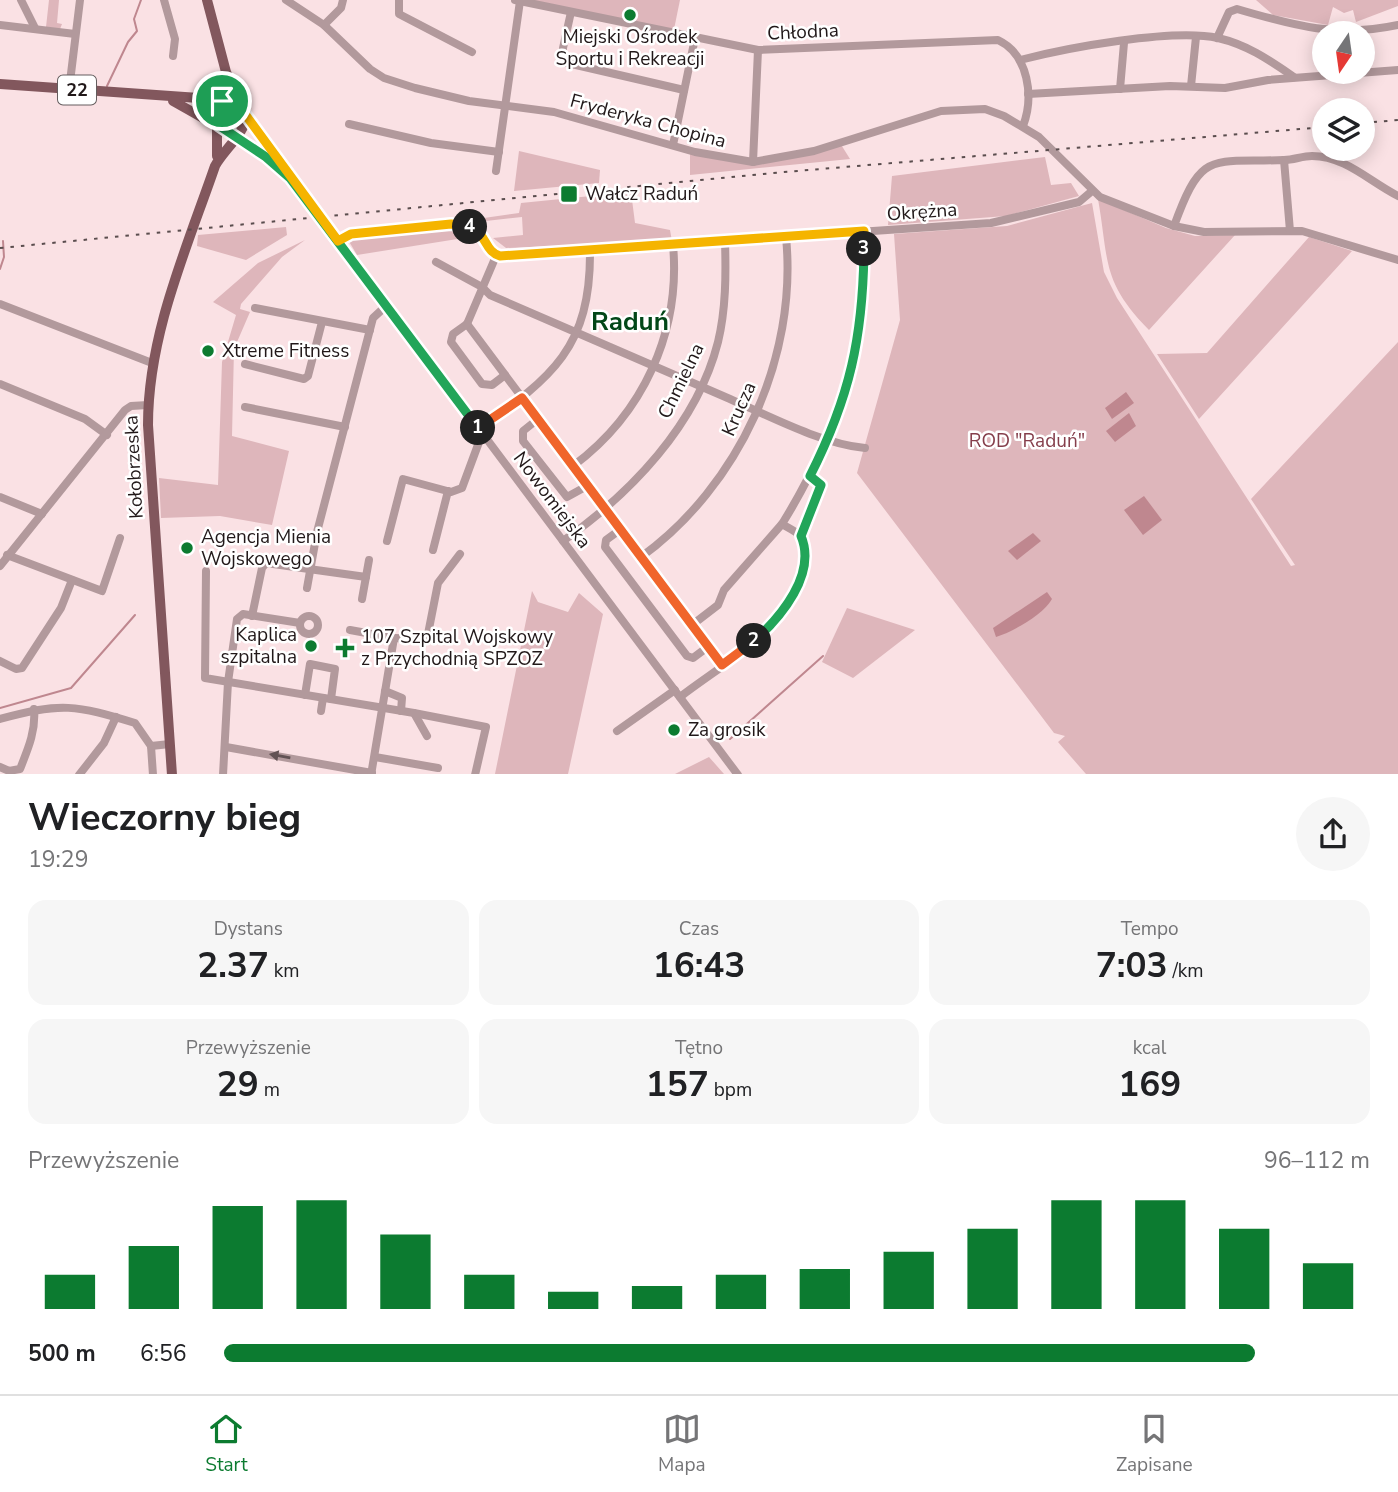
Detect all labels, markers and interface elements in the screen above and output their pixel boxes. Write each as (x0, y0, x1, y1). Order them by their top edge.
marker: Miejski Ośrodek Sportu i Rekreacji (622, 7, 638, 23)
street label: Chłodna (767, 17, 839, 47)
north arrow (1312, 21, 1376, 84)
map controls (1312, 21, 1375, 161)
place label: Miejski Ośrodek Sportu i Rekreacji (556, 24, 704, 72)
pin (192, 71, 252, 131)
road number: 22 (58, 76, 96, 104)
icon: arrive (203, 82, 241, 120)
street label: Fryderyka Chopina (567, 88, 729, 154)
button: layers (1312, 98, 1375, 161)
place label: Wałcz Raduń (585, 181, 698, 207)
marker: Wałcz Raduń (559, 184, 579, 204)
street label: Okrężna (886, 197, 958, 227)
pin: 4 (452, 210, 488, 244)
text: 4 (464, 213, 475, 239)
pin: 3 (846, 232, 882, 266)
text: 3 (858, 235, 869, 261)
district label: Raduń (591, 304, 669, 339)
place label: Xtreme Fitness (222, 338, 349, 364)
street label: Chmielna (652, 339, 710, 423)
marker: Xtreme Fitness (200, 343, 216, 359)
street label: Krucza (716, 378, 762, 440)
pin: 1 (461, 410, 496, 446)
text: 1 (472, 414, 483, 440)
street label: Kołobrzeska (118, 415, 150, 519)
park label: ROD "Raduń" (969, 428, 1085, 454)
street label: Nowomiejska (507, 446, 597, 554)
place label: Agencja Mienia Wojskowego (201, 524, 331, 572)
marker: Agencja Mienia Wojskowego (179, 540, 195, 556)
place label: Kaplica szpitalna (220, 622, 297, 670)
place label: 107 Szpital Wojskowy z Przychodnią SPZOZ (361, 624, 553, 672)
pin: 2 (736, 624, 772, 658)
text: 2 (748, 627, 759, 653)
marker: Kaplica szpitalna (303, 638, 319, 654)
marker: 107 Szpital Wojskowy z Przychodnią SPZOZ (335, 638, 355, 658)
place label: Za grosik (688, 717, 766, 743)
marker: Za grosik (666, 722, 682, 738)
one-way arrow (269, 750, 291, 761)
text: Wieczorny bieg (28, 792, 301, 843)
button: share (1296, 797, 1370, 871)
text: 19:29 (28, 844, 88, 875)
text: Dystans (214, 916, 283, 942)
text: Czas (679, 916, 719, 942)
text: Tempo (1121, 916, 1179, 942)
text: 2.37 (197, 942, 269, 989)
text: 16:43 (653, 942, 745, 989)
text: 7:03 (1096, 942, 1168, 989)
text: km (269, 958, 300, 984)
text: /km (1168, 958, 1203, 984)
text: Przewyższenie (186, 1035, 311, 1061)
text: Tętno (675, 1035, 723, 1061)
text: kcal (1133, 1035, 1167, 1061)
text: 29 (217, 1061, 259, 1108)
text: 157 (646, 1061, 709, 1108)
text: 169 (1118, 1061, 1181, 1108)
text: m (259, 1077, 280, 1103)
text: bpm (709, 1077, 752, 1103)
text: Przewyższenie (28, 1145, 179, 1176)
text: 96–112 m (1264, 1145, 1370, 1176)
text: 500 m (28, 1338, 96, 1369)
text: 6:56 (140, 1338, 187, 1369)
tab: Start (205, 1410, 248, 1478)
tab: Mapa (658, 1410, 706, 1478)
tab: Zapisane (1116, 1410, 1193, 1478)

